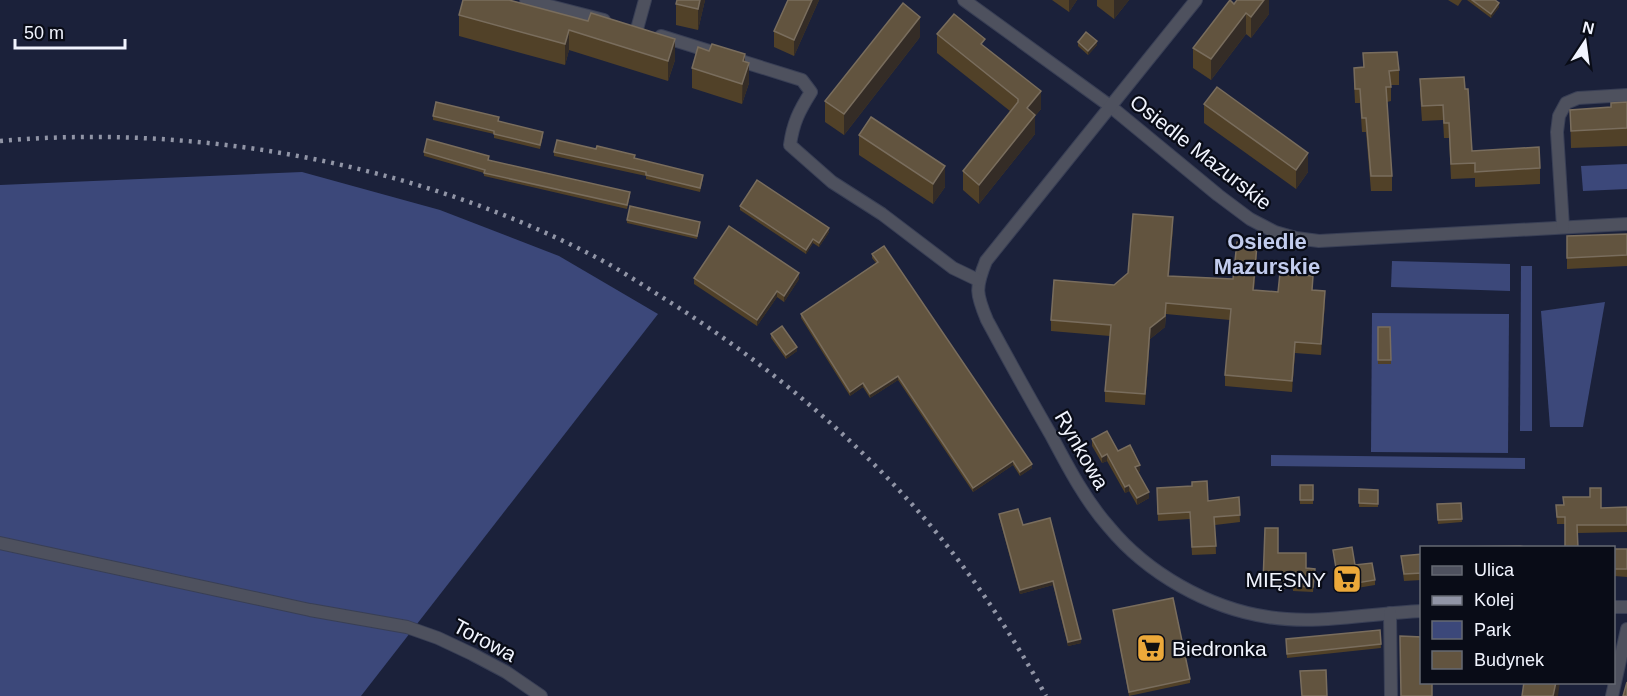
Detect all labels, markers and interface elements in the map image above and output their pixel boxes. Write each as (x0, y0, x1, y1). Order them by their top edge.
scale bar (15, 12, 124, 50)
north arrow (1555, 12, 1615, 72)
text: N (1581, 18, 1596, 37)
text: 50 m (24, 23, 64, 43)
street label: Osiedle Mazurskie (1126, 90, 1276, 214)
district label: Osiedle Mazurskie (1214, 229, 1320, 279)
street label: Rynkowa (1050, 407, 1114, 493)
legend (1420, 546, 1615, 684)
text: Ulica (1474, 560, 1515, 580)
supermarket icon: MIĘSNY (1331, 563, 1363, 595)
place label: MIĘSNY (1245, 568, 1326, 591)
text: Kolej (1474, 590, 1514, 610)
street label: Torowa (450, 614, 521, 666)
text: Park (1474, 620, 1512, 640)
supermarket icon: Biedronka (1135, 632, 1167, 664)
place label: Biedronka (1172, 637, 1267, 660)
text: Budynek (1474, 650, 1545, 670)

